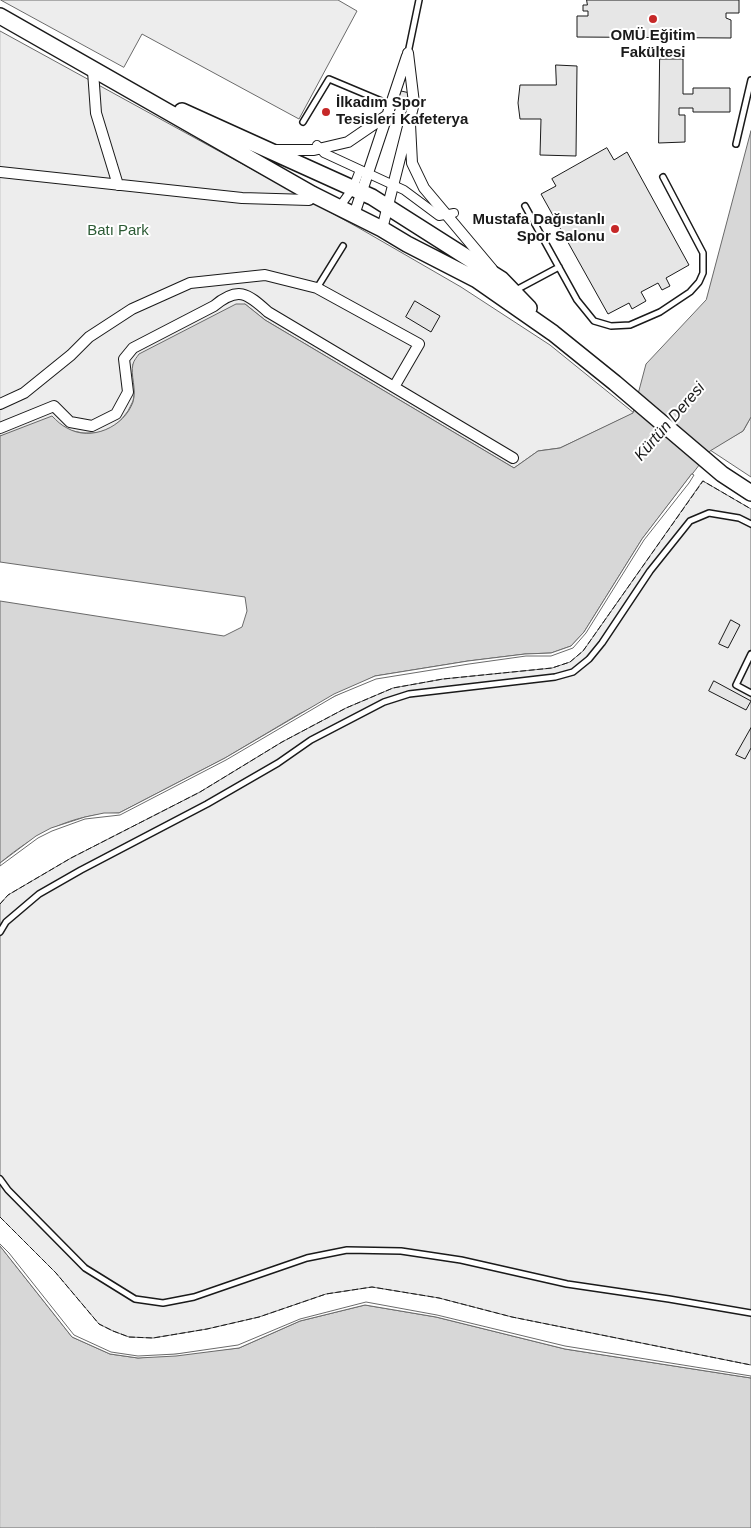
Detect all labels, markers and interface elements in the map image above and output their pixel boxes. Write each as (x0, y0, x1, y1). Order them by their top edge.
marker: OMÜ Eğitim Fakültesi (647, 13, 659, 25)
place label: OMÜ Eğitim Fakültesi (611, 27, 695, 62)
place label: İlkadım Spor Tesisleri Kafeterya (336, 94, 468, 129)
marker: İlkadım Spor Tesisleri Kafeterya (320, 106, 332, 118)
place label: Mustafa Dağıstanlı Spor Salonu (472, 211, 605, 246)
park label: Batı Park (87, 222, 149, 240)
marker: Mustafa Dağıstanlı Spor Salonu (609, 223, 621, 235)
water label: Kürtün Deresi (631, 379, 709, 465)

